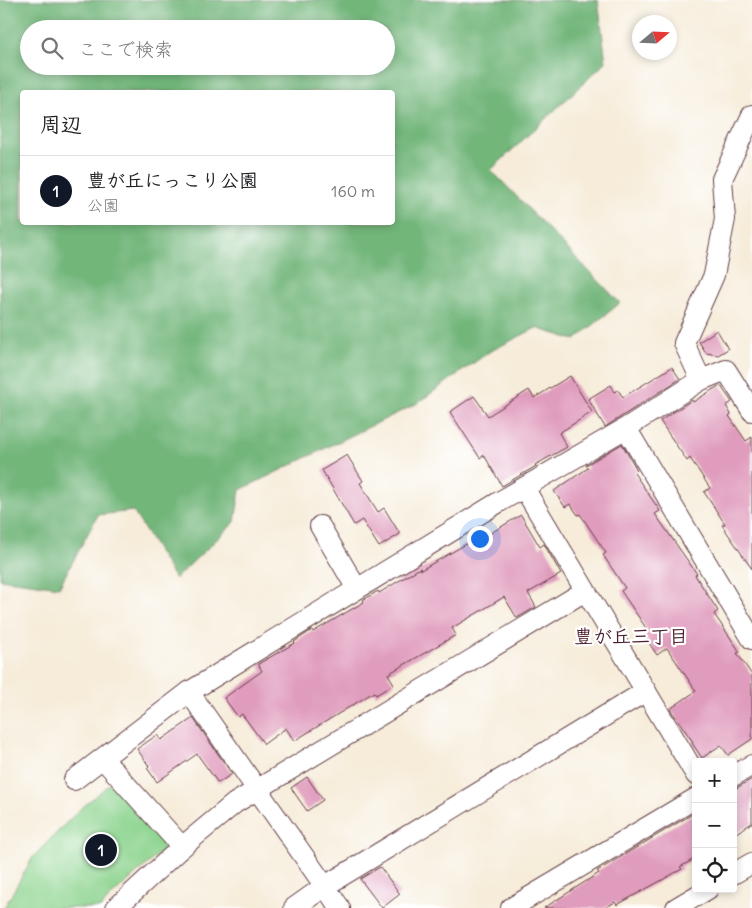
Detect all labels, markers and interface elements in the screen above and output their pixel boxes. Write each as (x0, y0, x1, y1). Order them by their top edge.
north arrow (632, 15, 677, 60)
search box (20, 20, 395, 75)
icon: search (38, 34, 66, 62)
text: ここで検索 (78, 37, 173, 61)
text: 周辺 (40, 111, 82, 138)
text: 豊が丘にっこり公園 (87, 168, 258, 192)
text: 1 (53, 181, 59, 201)
text: 160 m (331, 181, 375, 201)
text: 公園 (87, 195, 119, 215)
your location (467, 526, 493, 552)
district label: 豊が丘三丁目 (574, 624, 688, 648)
map controls (692, 758, 737, 893)
button: + (692, 758, 737, 803)
button: − (692, 803, 737, 848)
pin: 1 (85, 831, 117, 869)
button: locate (692, 848, 737, 893)

